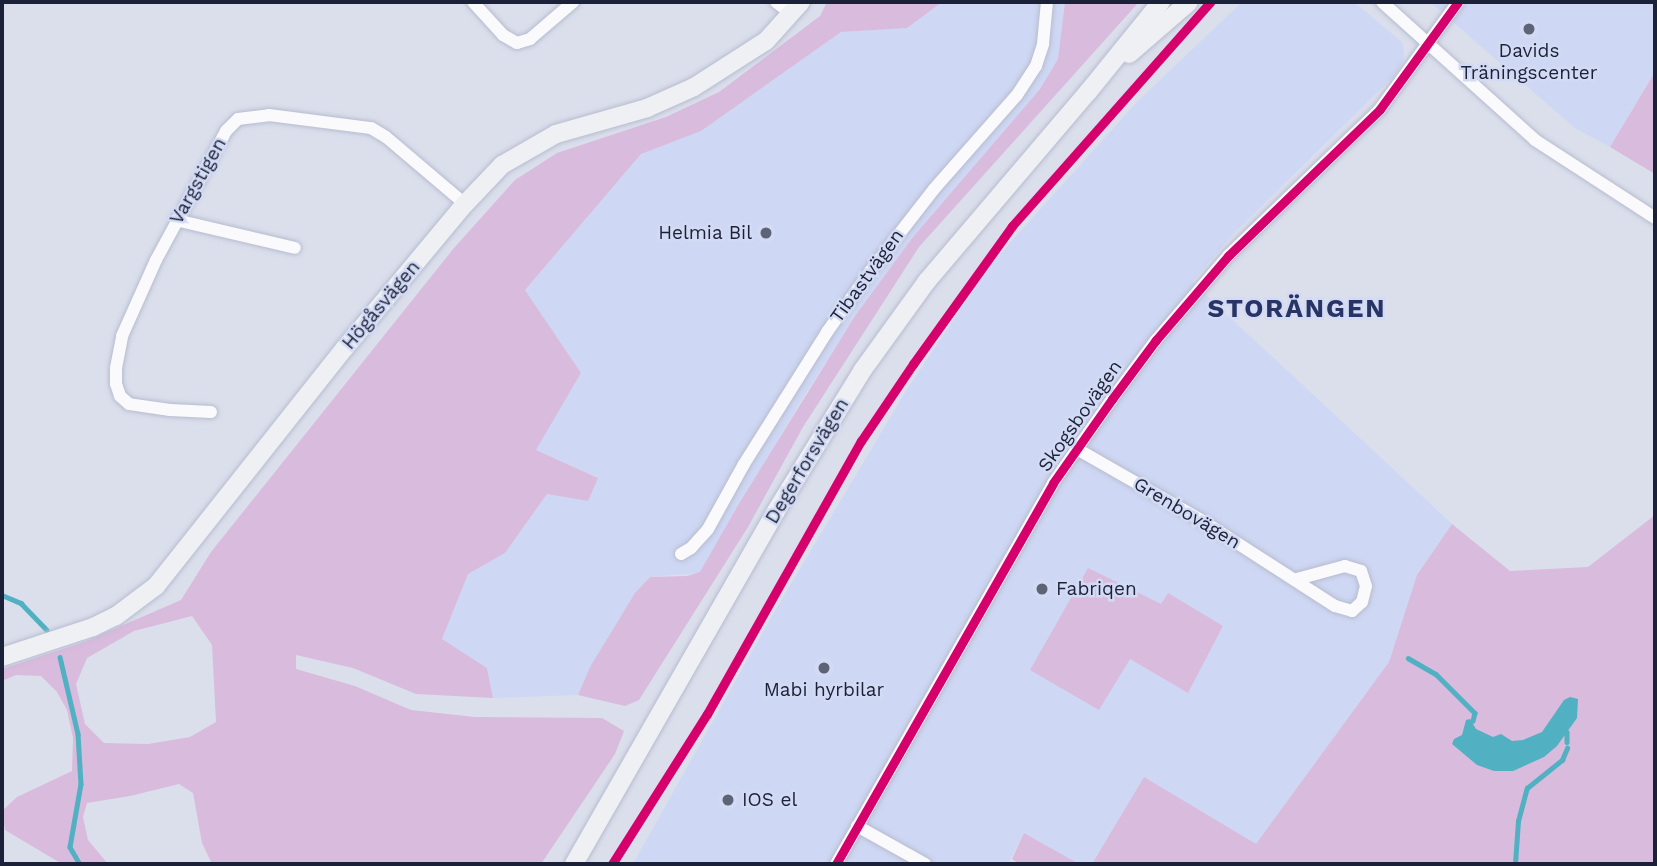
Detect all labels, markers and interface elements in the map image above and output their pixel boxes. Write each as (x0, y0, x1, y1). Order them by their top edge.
marker: Davids Träningscenter (1521, 21, 1537, 37)
place label: Davids Träningscenter (1460, 40, 1598, 84)
street label: Vargstigen (165, 134, 231, 228)
place label: Helmia Bil (658, 222, 752, 244)
marker: Helmia Bil (758, 225, 774, 241)
street label: Tibastvägen (825, 225, 909, 327)
street label: Högåsvägen (337, 256, 425, 354)
district label: STORÄNGEN (1209, 293, 1385, 325)
street label: Skogsbovägen (1033, 356, 1127, 476)
street label: Degerforsvägen (761, 394, 853, 528)
street label: Grenbovägen (1130, 472, 1244, 554)
place label: Fabriqen (1056, 578, 1137, 600)
marker: Fabriqen (1034, 581, 1050, 597)
marker: Mabi hyrbilar (816, 660, 832, 676)
place label: Mabi hyrbilar (764, 679, 884, 701)
place label: IOS el (742, 789, 797, 811)
marker: IOS el (720, 792, 736, 808)

